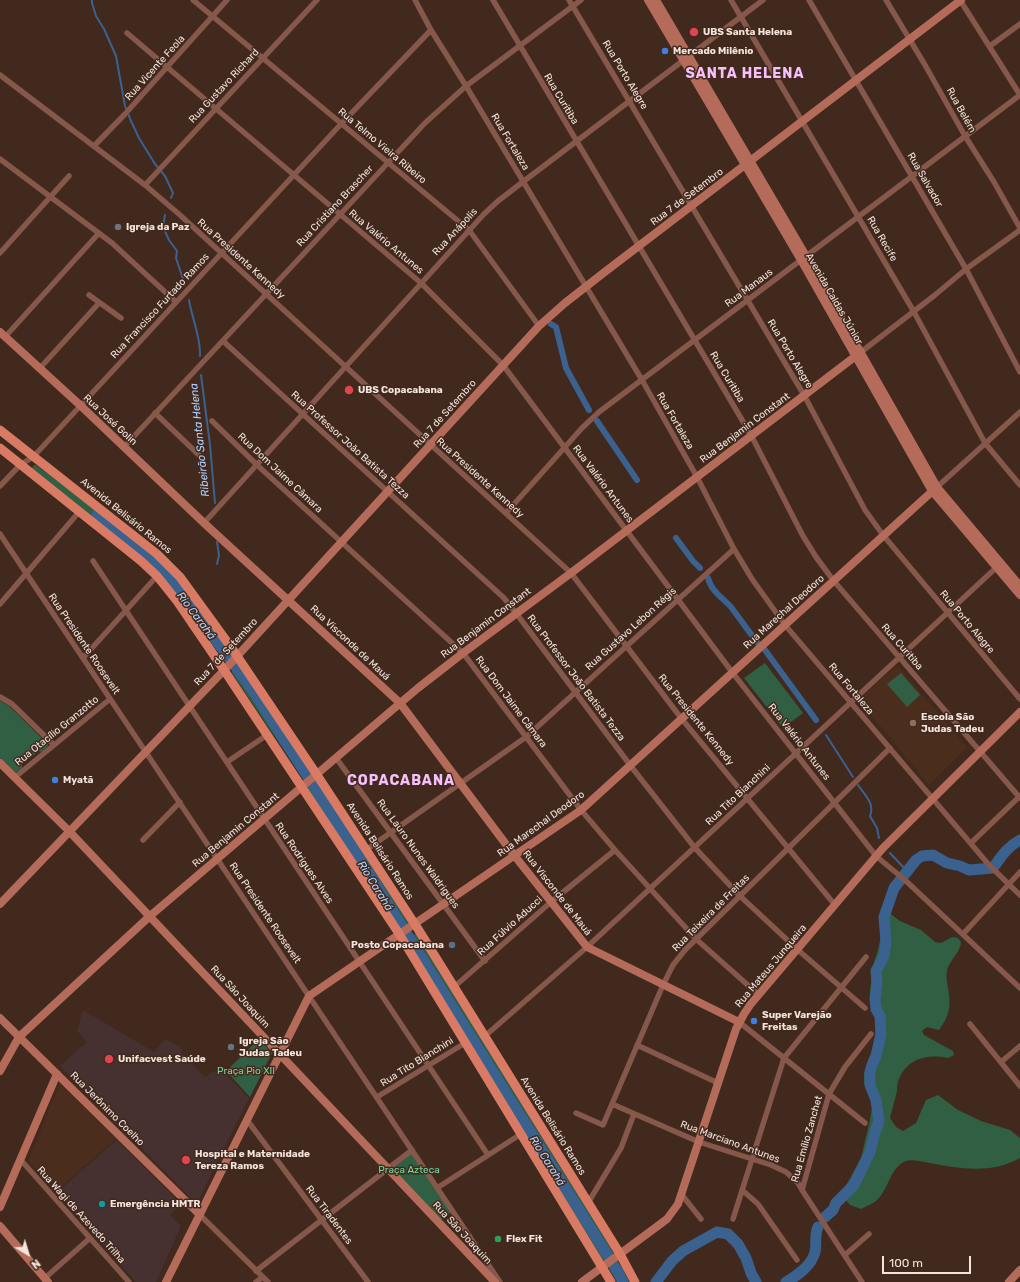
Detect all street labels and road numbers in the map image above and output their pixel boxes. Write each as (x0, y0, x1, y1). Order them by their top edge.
street label: Rua Vicente Feola (123, 33, 187, 103)
street label: Rua Porto Alegre (600, 38, 650, 112)
street label: Rua Gustavo Richard (187, 46, 261, 126)
street label: Rua Curitiba (541, 71, 581, 127)
street label: Rua Belém (944, 85, 978, 135)
street label: Rua Telmo Vieira Ribeiro (335, 106, 429, 186)
street label: Rua Fortaleza (488, 112, 532, 172)
street label: Rua Salvador (905, 151, 945, 209)
street label: Rua Cristiano Brascher (294, 163, 376, 249)
street label: Rua 7 de Setembro (648, 166, 726, 228)
street label: Rua Anápolis (430, 206, 480, 258)
street label: Rua Valério Antunes (346, 207, 426, 277)
street label: Rua Recife (864, 214, 900, 264)
street label: Rua Presidente Kennedy (195, 216, 287, 302)
street label: Rua Francisco Furtado Ramos (108, 251, 212, 361)
street label: Avenida Caldas Júnior (803, 251, 865, 347)
street label: Rua Manaus (723, 266, 775, 310)
street label: Rua Porto Alegre (765, 317, 815, 391)
street label: Rua Curitiba (707, 349, 747, 405)
street label: Rua 7 de Setembro (411, 377, 479, 451)
street label: Rua Professor João Batista Tezza (288, 389, 412, 501)
street label: Rua Fortaleza (654, 390, 696, 452)
street label: Rua Benjamin Constant (698, 390, 792, 466)
street label: Rua José Golin (81, 392, 139, 448)
street label: Rua Dom Jaime Câmara (235, 431, 325, 515)
street label: Rua Presidente Kennedy (434, 435, 526, 521)
street label: Rua Valério Antunes (570, 443, 636, 525)
street label: Avenida Belisário Ramos (78, 476, 174, 556)
street label: Rua Marechal Deodoro (741, 573, 827, 651)
street label: Rua Benjamin Constant (439, 585, 533, 661)
street label: Rua Gustavo Lebon Régis (583, 585, 679, 673)
street label: Rua Porto Alegre (937, 588, 997, 656)
street label: Rua Presidente Roosevelt (46, 591, 122, 697)
street label: Rua Visconde de Mauá (308, 603, 392, 683)
street label: Rua Professor João Batista Tezza (524, 612, 628, 744)
street label: Rua 7 de Setembro (192, 616, 260, 688)
street label: Rua Curitiba (879, 621, 925, 673)
street label: Rua Dom Jaime Câmara (473, 654, 549, 750)
street label: Rua Fortaleza (826, 661, 876, 717)
street label: Rua Presidente Kennedy (656, 672, 736, 768)
street label: Rua Otacílio Granzotto (13, 694, 101, 768)
street label: Rua Valério Antunes (765, 701, 833, 783)
street label: Rua Tito Bianchini (703, 762, 773, 828)
street label: Rua Marechal Deodoro (495, 788, 587, 860)
street label: Rua Benjamin Constant (190, 790, 282, 870)
street label: Rua Lauro Nunes Waldrigues (374, 797, 462, 911)
street label: Avenida Belisário Ramos (344, 800, 416, 902)
street label: Rua Rodrigues Alves (272, 820, 336, 906)
street label: Rua Visconde de Mauá (520, 848, 594, 938)
street label: Rua Presidente Roosevelt (227, 860, 303, 966)
street label: Rua Teixeira de Freitas (670, 872, 752, 954)
street label: Rua Fúlvio Aducci (475, 894, 545, 958)
street label: Rua Mateus Junqueira (733, 922, 809, 1010)
street label: Rua São Joaquim (208, 963, 272, 1031)
street label: Rua Tito Bianchini (378, 1035, 456, 1089)
street label: Rua Jerônimo Coelho (67, 1069, 147, 1149)
street label: Avenida Belisário Ramos (518, 1075, 588, 1177)
street label: Rua Emílio Zanchet (789, 1094, 825, 1184)
street label: Rua Marciano Antunes (679, 1118, 781, 1166)
street label: Rua Wagi de Azevedo Trilha (34, 1164, 128, 1266)
street label: Rua Tiradentes (303, 1183, 355, 1247)
street label: Rua São Joaquim (430, 1199, 494, 1267)

